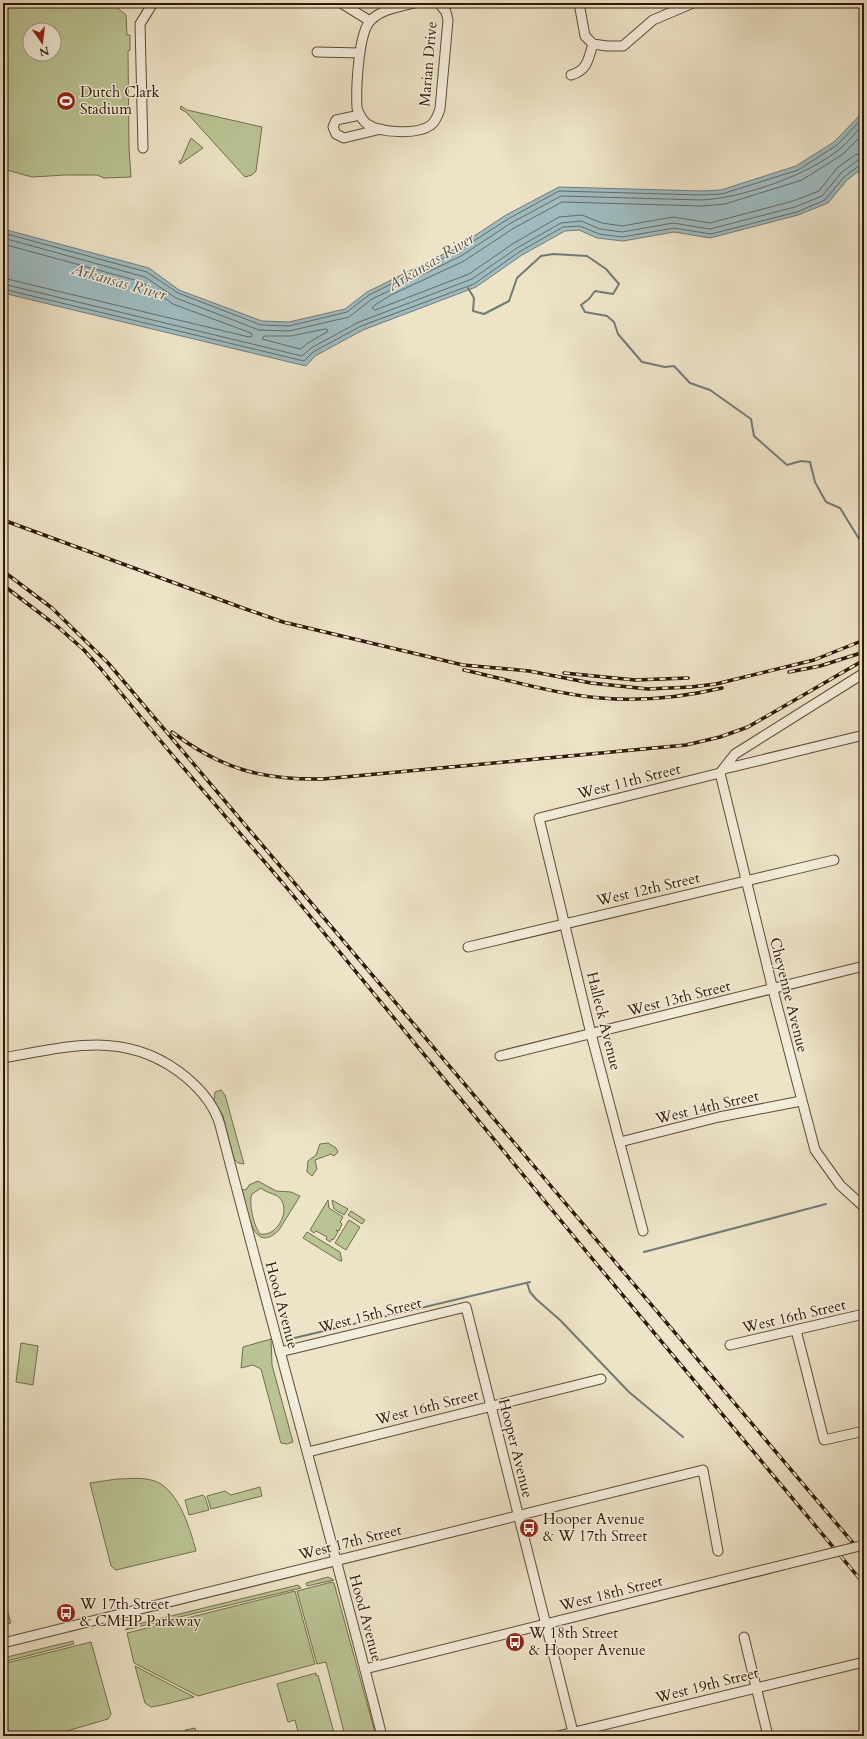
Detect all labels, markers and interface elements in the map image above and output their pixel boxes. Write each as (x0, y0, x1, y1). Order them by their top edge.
street label: Marian Drive (414, 20, 442, 108)
north arrow (22, 22, 62, 62)
text: N (37, 43, 51, 60)
place label: Dutch Clark Stadium (80, 82, 160, 119)
sports icon: Dutch Clark Stadium (55, 90, 77, 112)
water label: Arkansas River (383, 227, 479, 297)
water label: Arkansas River (68, 258, 170, 306)
street label: West 11th Street (574, 758, 683, 804)
street label: West 12th Street (593, 867, 702, 911)
street label: Cheyenne Avenue (765, 935, 813, 1055)
street label: Halleck Avenue (582, 970, 626, 1073)
street label: West 13th Street (624, 975, 733, 1021)
street label: West 14th Street (652, 1085, 761, 1129)
street label: Hood Avenue (261, 1259, 303, 1351)
street label: West 15th Street (315, 1292, 424, 1338)
street label: West 16th Street (739, 1294, 848, 1338)
street label: West 16th Street (372, 1384, 481, 1430)
street label: Hooper Avenue (494, 1396, 538, 1500)
place label: Hooper Avenue & W 17th Street (543, 1509, 647, 1546)
bus stop icon: Hooper Avenue & W 17th Street (518, 1517, 540, 1539)
street label: West 17th Street (295, 1519, 404, 1565)
street label: West 18th Street (556, 1570, 665, 1616)
street label: Hood Avenue (345, 1572, 387, 1664)
place label: W 17th Street & CMHP Parkway (79, 1594, 202, 1631)
bus stop icon: W 17th Street & CMHP Parkway (55, 1602, 77, 1624)
place label: W 18th Street & Hooper Avenue (528, 1623, 646, 1660)
bus stop icon: W 18th Street & Hooper Avenue (504, 1631, 526, 1653)
street label: West 19th Street (652, 1662, 761, 1708)

